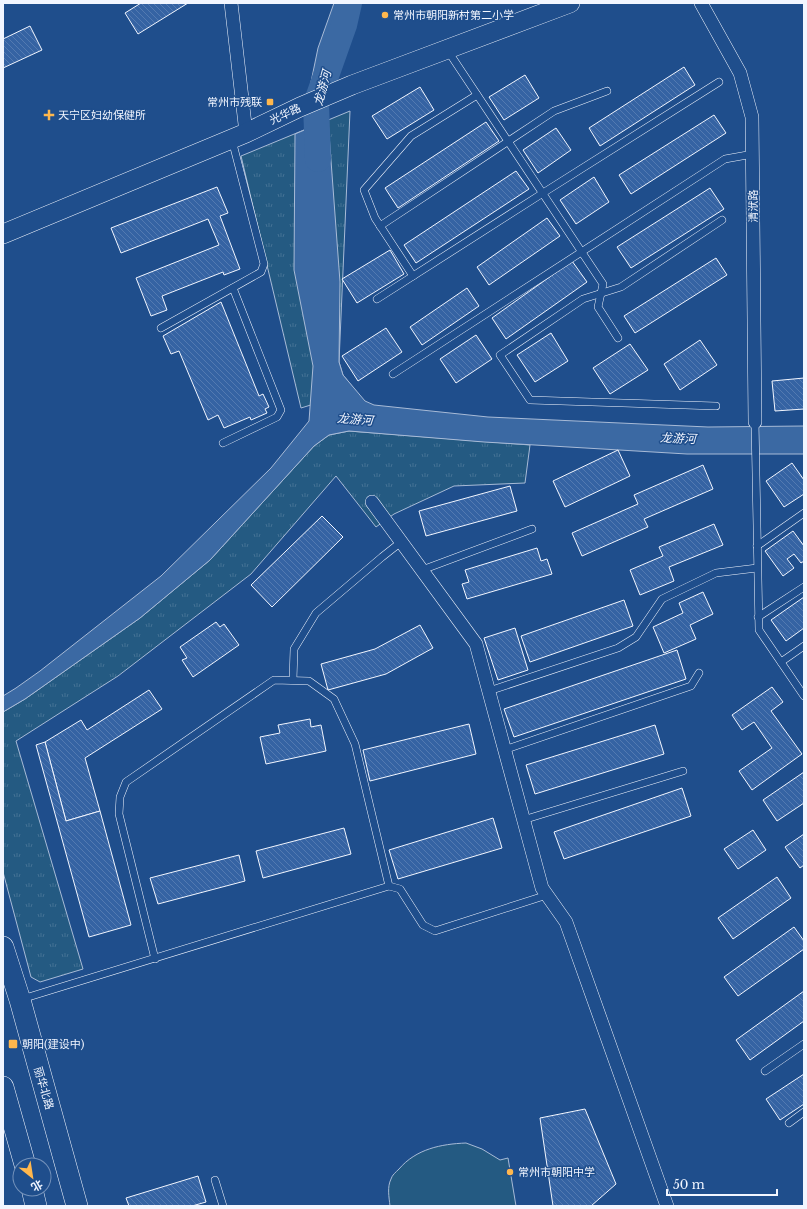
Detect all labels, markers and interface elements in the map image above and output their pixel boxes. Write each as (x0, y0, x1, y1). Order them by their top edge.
place label: 常州市朝阳新村第二小学 (393, 8, 514, 22)
marker: 常州市朝阳新村第二小学 (380, 10, 390, 20)
water label: 龙游河 (310, 67, 334, 107)
place label: 常州市残联 (207, 95, 262, 109)
marker: 常州市残联 (265, 97, 275, 107)
street label: 光华路 (267, 101, 303, 127)
place label: 天宁区妇幼保健所 (58, 108, 146, 122)
marker: 天宁区妇幼保健所 (43, 109, 55, 121)
street label: 清洑路 (746, 190, 760, 223)
water label: 龙游河 (337, 410, 375, 428)
water label: 龙游河 (660, 430, 698, 446)
place label: 朝阳(建设中) (22, 1037, 85, 1051)
marker: 朝阳(建设中) (7, 1038, 19, 1050)
street label: 丽华北路 (31, 1065, 57, 1111)
north arrow (12, 1157, 52, 1197)
place label: 常州市朝阳中学 (518, 1165, 595, 1179)
marker: 常州市朝阳中学 (505, 1167, 515, 1177)
scale bar (667, 1171, 777, 1197)
text: 北 (29, 1177, 45, 1194)
text: 50 m (673, 1177, 705, 1192)

